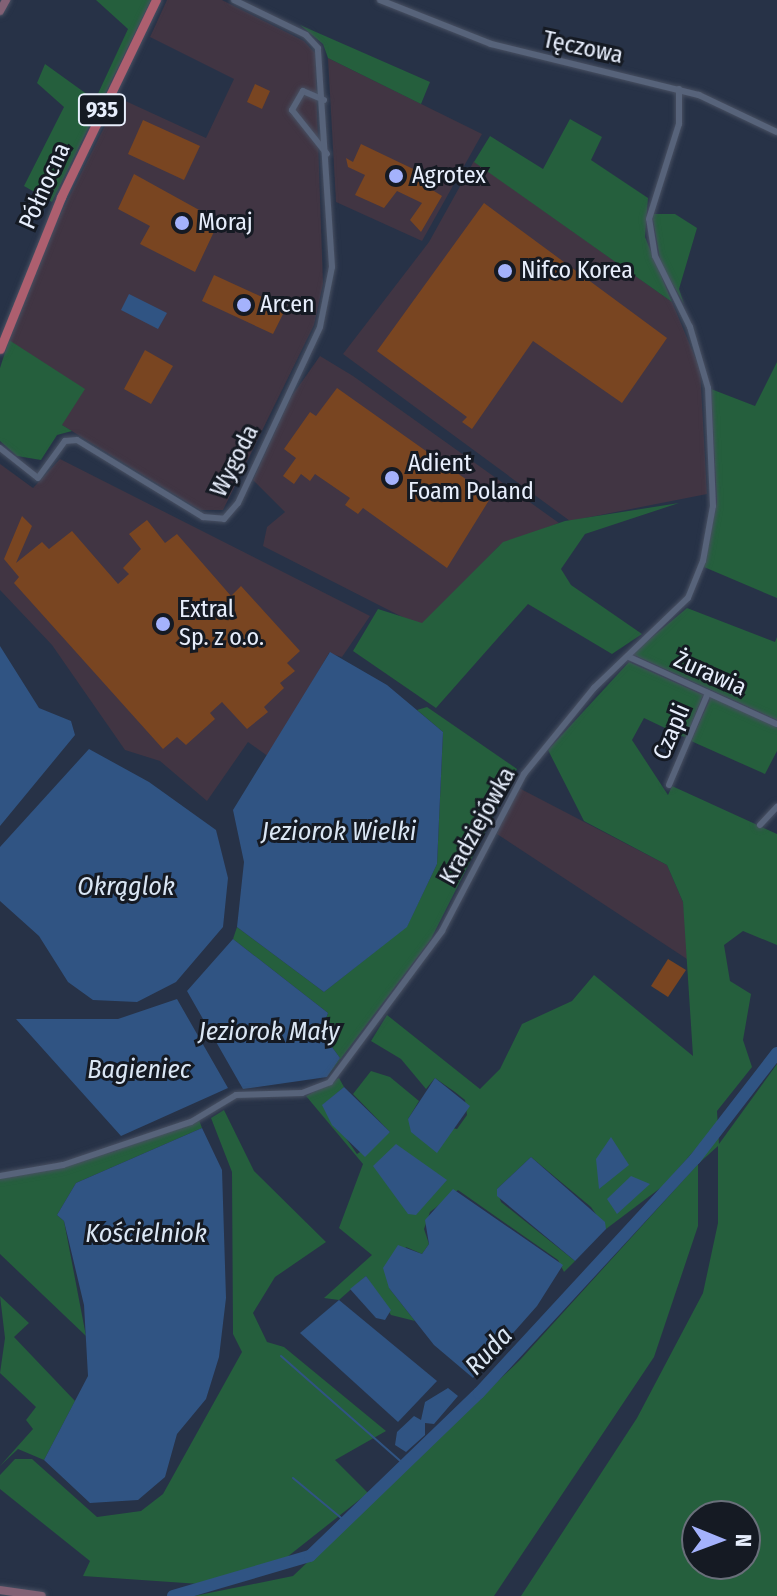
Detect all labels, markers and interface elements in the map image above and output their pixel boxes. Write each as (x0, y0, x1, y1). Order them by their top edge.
street label: Tęczowa (540, 25, 626, 71)
road number: 935 (76, 92, 128, 128)
street label: Północna (13, 138, 77, 234)
place label: Agrotex (412, 162, 486, 190)
marker: Agrotex (387, 167, 405, 185)
place label: Moraj (198, 209, 253, 237)
marker: Moraj (173, 214, 191, 232)
place label: Nifco Korea (521, 257, 633, 285)
marker: Nifco Korea (496, 262, 514, 280)
place label: Arcen (260, 291, 315, 319)
marker: Arcen (235, 296, 253, 314)
street label: Wygoda (205, 420, 265, 502)
place label: Adient Foam Poland (408, 450, 534, 506)
marker: Adient Foam Poland (383, 469, 401, 487)
place label: Extral Sp. z o.o. (179, 596, 264, 652)
marker: Extral Sp. z o.o. (154, 615, 172, 633)
street label: Żurawia (669, 645, 751, 703)
street label: Czapli (647, 700, 697, 764)
street label: Kradziejówka (434, 762, 522, 890)
water label: Jeziorok Wielki (262, 816, 416, 848)
water label: Okrąglok (77, 871, 175, 903)
water label: Jeziorok Mały (199, 1016, 339, 1048)
water label: Bagieniec (87, 1054, 191, 1086)
water label: Kościelniok (85, 1218, 207, 1250)
water label: Ruda (459, 1320, 519, 1382)
north arrow (681, 1500, 761, 1580)
text: N (730, 1534, 757, 1547)

